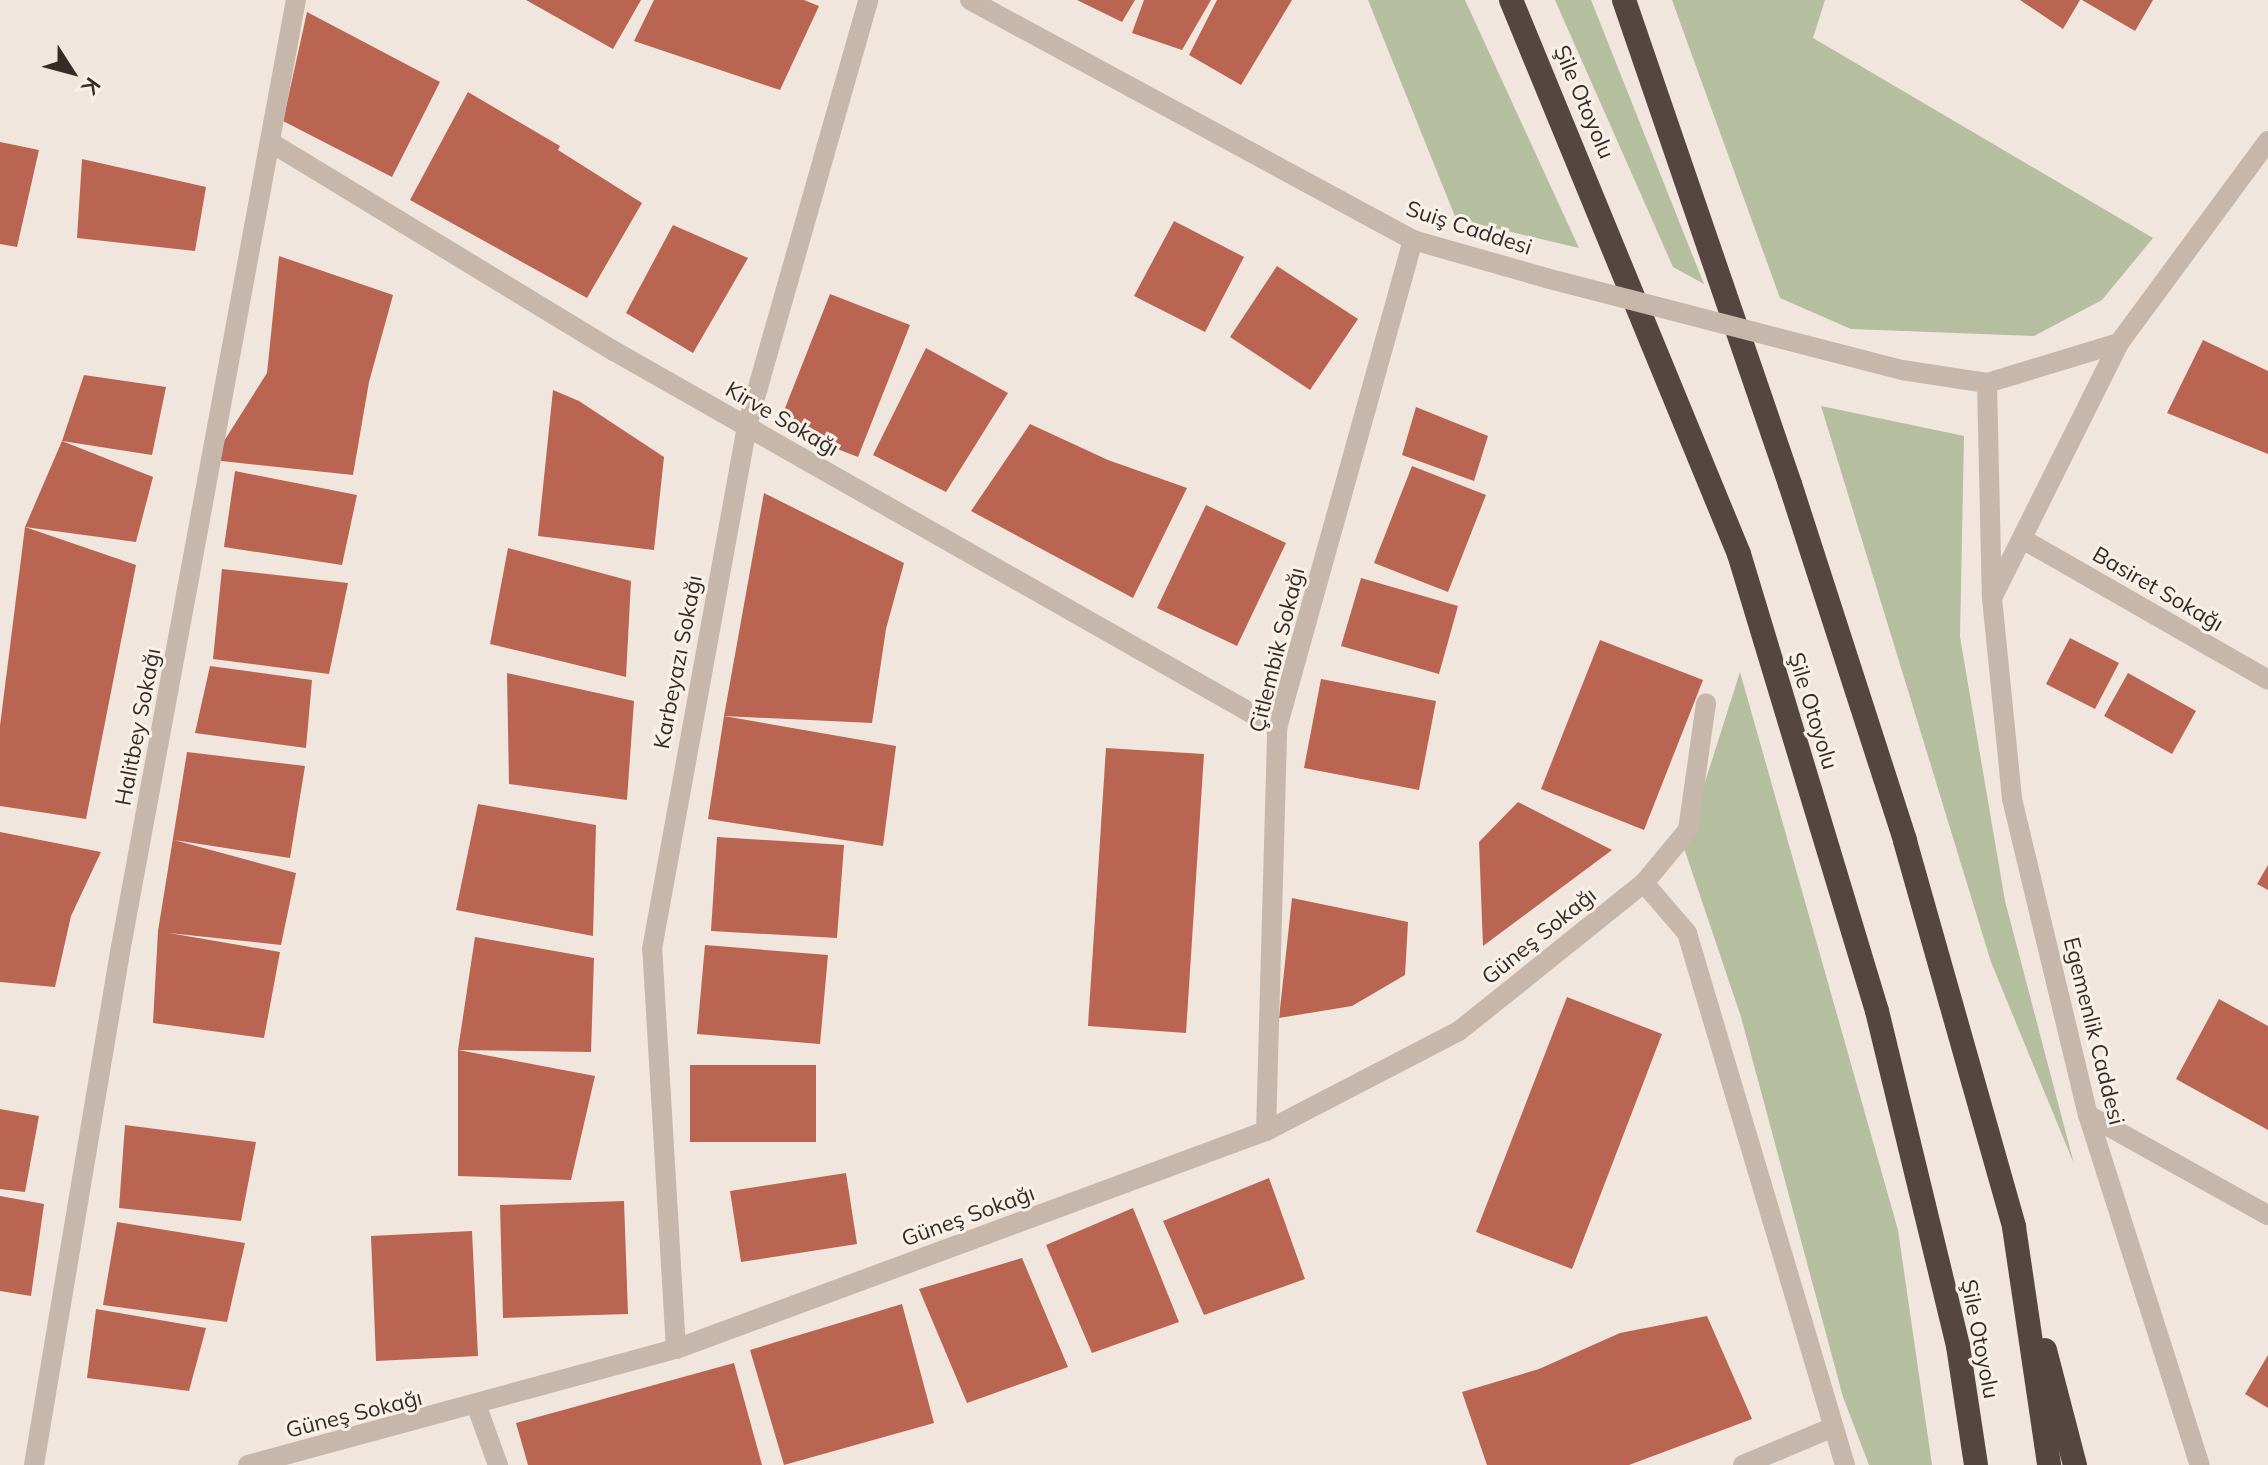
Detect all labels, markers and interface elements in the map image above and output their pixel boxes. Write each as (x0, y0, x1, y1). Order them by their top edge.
north arrow (32, 32, 112, 112)
street label: Şile Otoyolu (1548, 41, 1620, 163)
text: K (76, 72, 107, 100)
street label: Suiş Caddesi (1403, 195, 1535, 261)
street label: Kirve Sokağı (721, 376, 843, 462)
street label: Basiret Sokağı (2088, 541, 2228, 637)
street label: Çitlembik Sokağı (1244, 565, 1310, 735)
street label: Karbeyazı Sokağı (648, 573, 708, 751)
street label: Halitbey Sokağı (110, 646, 166, 808)
street label: Şile Otoyolu (1783, 649, 1843, 773)
street label: Güneş Sokağı (1476, 882, 1602, 990)
street label: Egemenlik Caddesi (2058, 935, 2130, 1127)
street label: Güneş Sokağı (898, 1180, 1038, 1252)
street label: Şile Otoyolu (1956, 1277, 2004, 1401)
street label: Güneş Sokağı (283, 1384, 425, 1444)

